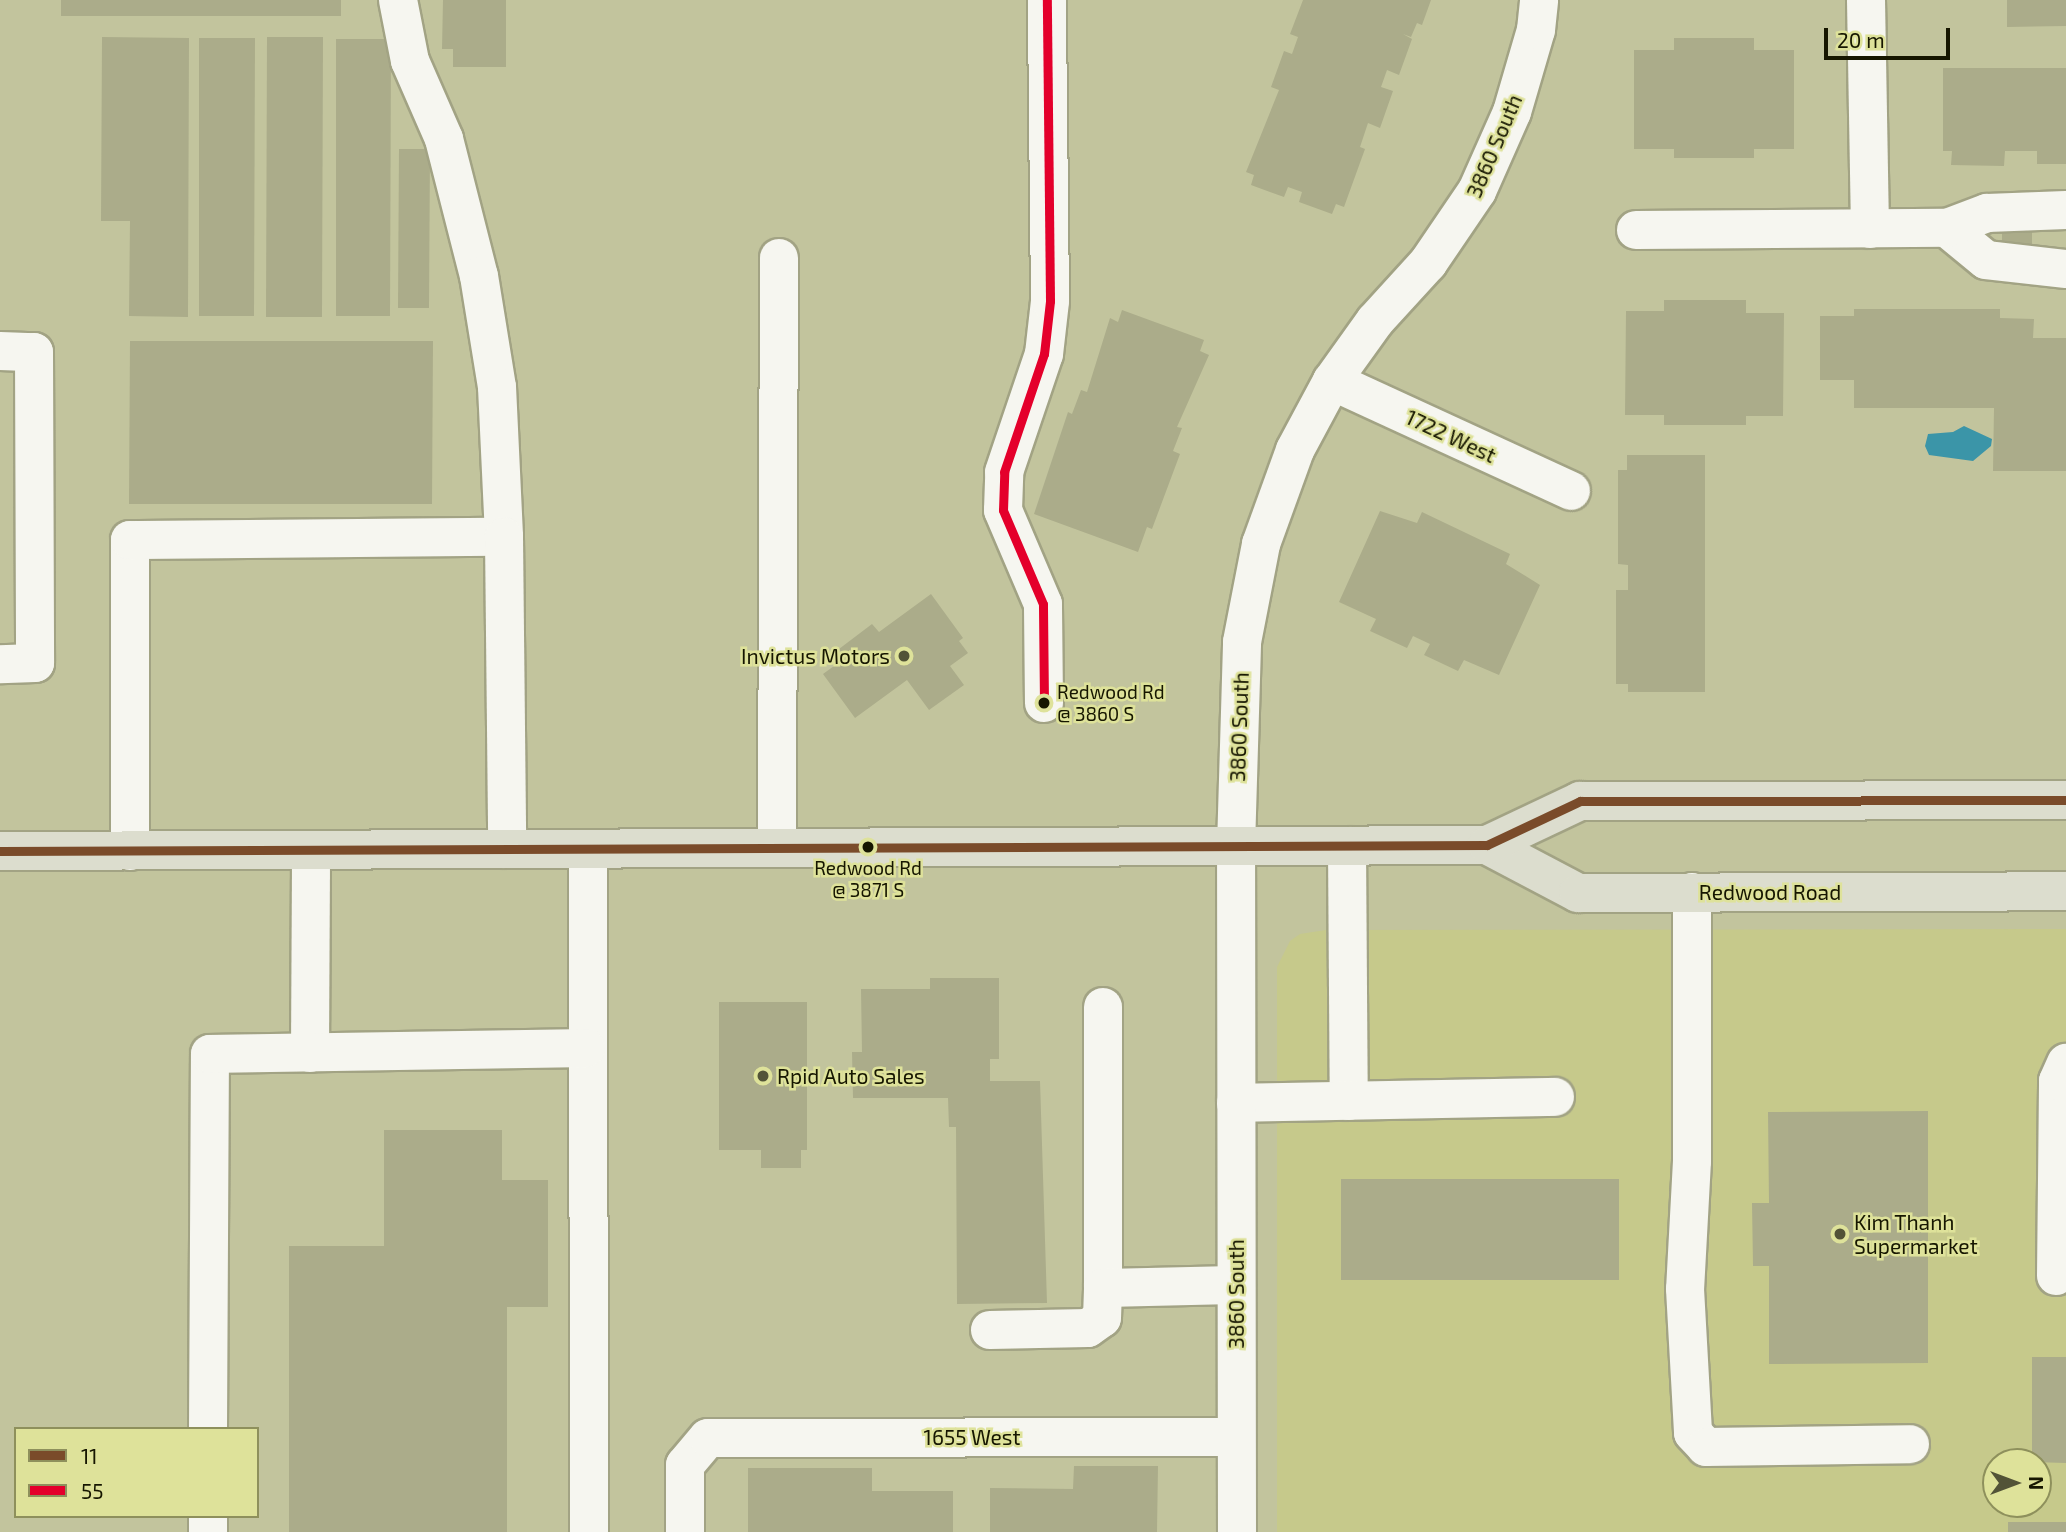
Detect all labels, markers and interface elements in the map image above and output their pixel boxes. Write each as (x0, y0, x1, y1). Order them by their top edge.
scale bar (1828, 14, 1954, 58)
text: 20 m (1837, 27, 1885, 52)
street label: 3860 South (1461, 91, 1527, 201)
street label: 1722 West (1402, 404, 1500, 468)
place label: Invictus Motors (741, 643, 890, 669)
marker: Invictus Motors (896, 648, 912, 664)
street label: 3860 South (1224, 672, 1254, 782)
place label: Redwood Rd @ 3860 S (1057, 681, 1165, 725)
marker: Redwood Rd @ 3860 S (1037, 696, 1051, 710)
marker: Redwood Rd @ 3871 S (861, 840, 875, 854)
place label: Redwood Rd @ 3871 S (814, 857, 922, 901)
street label: Redwood Road (1699, 879, 1841, 905)
place label: Rpid Auto Sales (777, 1063, 925, 1089)
marker: Rpid Auto Sales (755, 1068, 771, 1084)
place label: Kim Thanh Supermarket (1854, 1209, 1978, 1259)
marker: Kim Thanh Supermarket (1832, 1226, 1848, 1242)
street label: 3860 South (1223, 1239, 1249, 1349)
street label: 1655 West (923, 1424, 1021, 1450)
legend (14, 1427, 259, 1518)
text: 11 (81, 1443, 98, 1468)
north arrow (1982, 1448, 2052, 1518)
text: N (2025, 1476, 2048, 1490)
text: 55 (81, 1478, 104, 1503)

